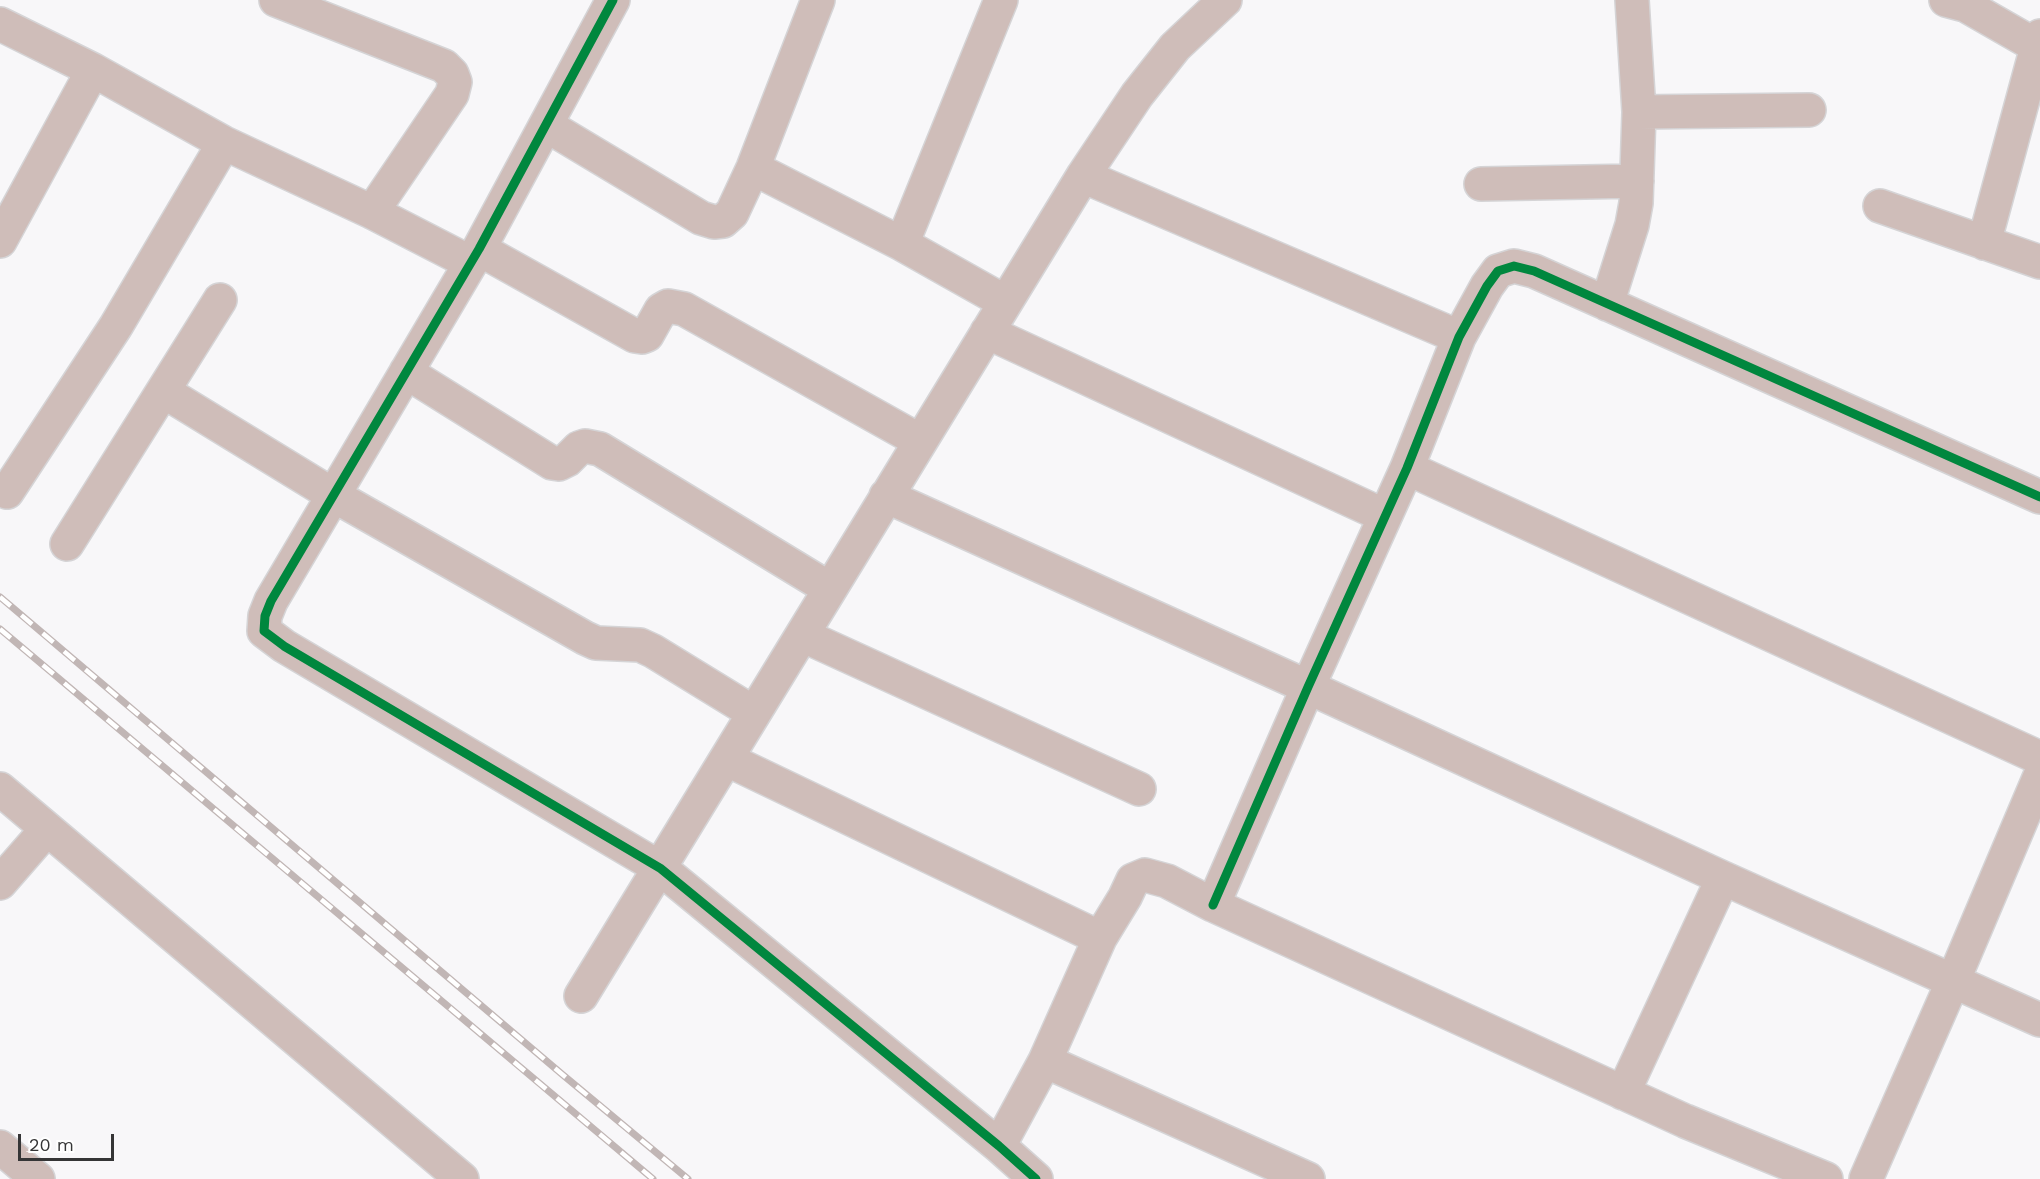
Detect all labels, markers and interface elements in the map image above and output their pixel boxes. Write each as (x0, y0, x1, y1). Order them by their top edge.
scale bar (21, 1122, 117, 1160)
text: 20 m (29, 1134, 74, 1155)

